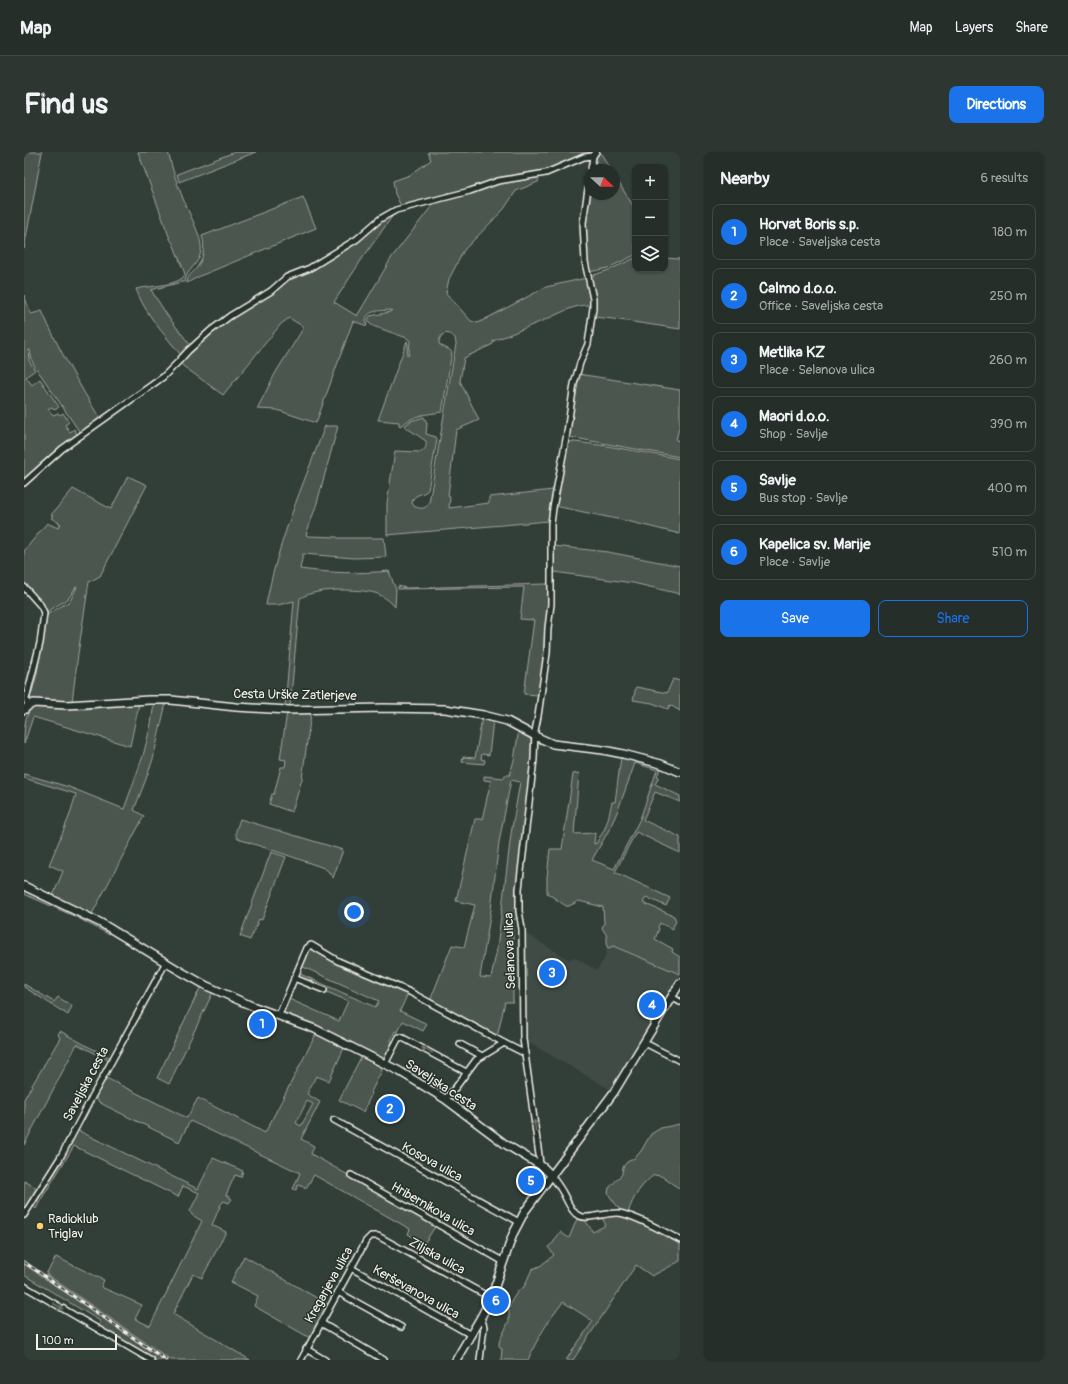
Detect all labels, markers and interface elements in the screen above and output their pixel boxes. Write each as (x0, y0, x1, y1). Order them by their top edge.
text: Map (20, 16, 51, 40)
text: Map (910, 19, 933, 36)
text: Layers (955, 19, 993, 36)
text: Share (1015, 19, 1048, 36)
button: Directions (949, 86, 1044, 123)
text: Find us (24, 87, 108, 122)
north arrow (584, 164, 620, 200)
map controls (632, 164, 668, 272)
button: + (632, 164, 668, 200)
text: Nearby (720, 168, 769, 189)
text: 6 results (981, 170, 1028, 186)
button: − (632, 200, 668, 236)
text: Horvat Boris s.p. (759, 215, 859, 234)
text: 1 (731, 224, 737, 240)
text: 180 m (992, 224, 1027, 240)
text: Place · Saveljska cesta (759, 234, 880, 250)
button: layers (632, 236, 668, 272)
text: Calmo d.o.o. (759, 279, 837, 298)
text: 2 (730, 288, 738, 304)
text: 250 m (989, 288, 1027, 304)
text: Office · Saveljska cesta (759, 298, 883, 314)
text: Metlika KZ (759, 343, 825, 362)
text: 3 (730, 352, 738, 368)
text: 260 m (989, 352, 1027, 368)
text: Place · Selanova ulica (759, 362, 875, 378)
text: Maori d.o.o. (759, 407, 829, 426)
text: 4 (730, 416, 738, 432)
text: 390 m (990, 416, 1027, 432)
text: Shop · Savlje (759, 426, 828, 442)
text: Savlje (759, 471, 796, 490)
text: 5 (730, 480, 738, 496)
text: 400 m (987, 480, 1027, 496)
text: Bus stop · Savlje (759, 490, 848, 506)
text: Kapelica sv. Marije (759, 535, 871, 554)
text: 6 (730, 544, 738, 560)
text: 510 m (992, 544, 1027, 560)
text: Place · Savlje (759, 554, 830, 570)
button: Save (720, 600, 870, 637)
button: Share (878, 600, 1028, 637)
street label: Cesta Urške Zatlerjeve (233, 686, 358, 704)
your location (344, 902, 364, 922)
street label: Selanova ulica (501, 912, 519, 990)
pin: 3 (539, 958, 565, 988)
pin: 4 (639, 990, 665, 1020)
pin: 1 (249, 1009, 275, 1039)
street label: Saveljska cesta (60, 1044, 112, 1124)
one-way arrow (421, 1046, 433, 1054)
street label: Saveljska cesta (402, 1056, 480, 1114)
pin: 2 (377, 1094, 403, 1124)
one-way arrow (531, 1120, 539, 1133)
street label: Kosova ulica (399, 1139, 465, 1185)
pin: 5 (518, 1166, 544, 1196)
street label: Hribernikova ulica (388, 1179, 478, 1239)
place label: Radioklub Triglav (48, 1211, 99, 1242)
marker: Radioklub Triglav (35, 1221, 45, 1231)
street label: Ziljska ulica (406, 1234, 468, 1278)
street label: Kregarjeva ulica (302, 1244, 356, 1326)
street label: Kerševanova ulica (370, 1262, 462, 1322)
pin: 6 (483, 1286, 509, 1316)
one-way arrow (52, 1302, 64, 1310)
scale bar (36, 1332, 117, 1351)
text: 100 m (42, 1334, 73, 1347)

